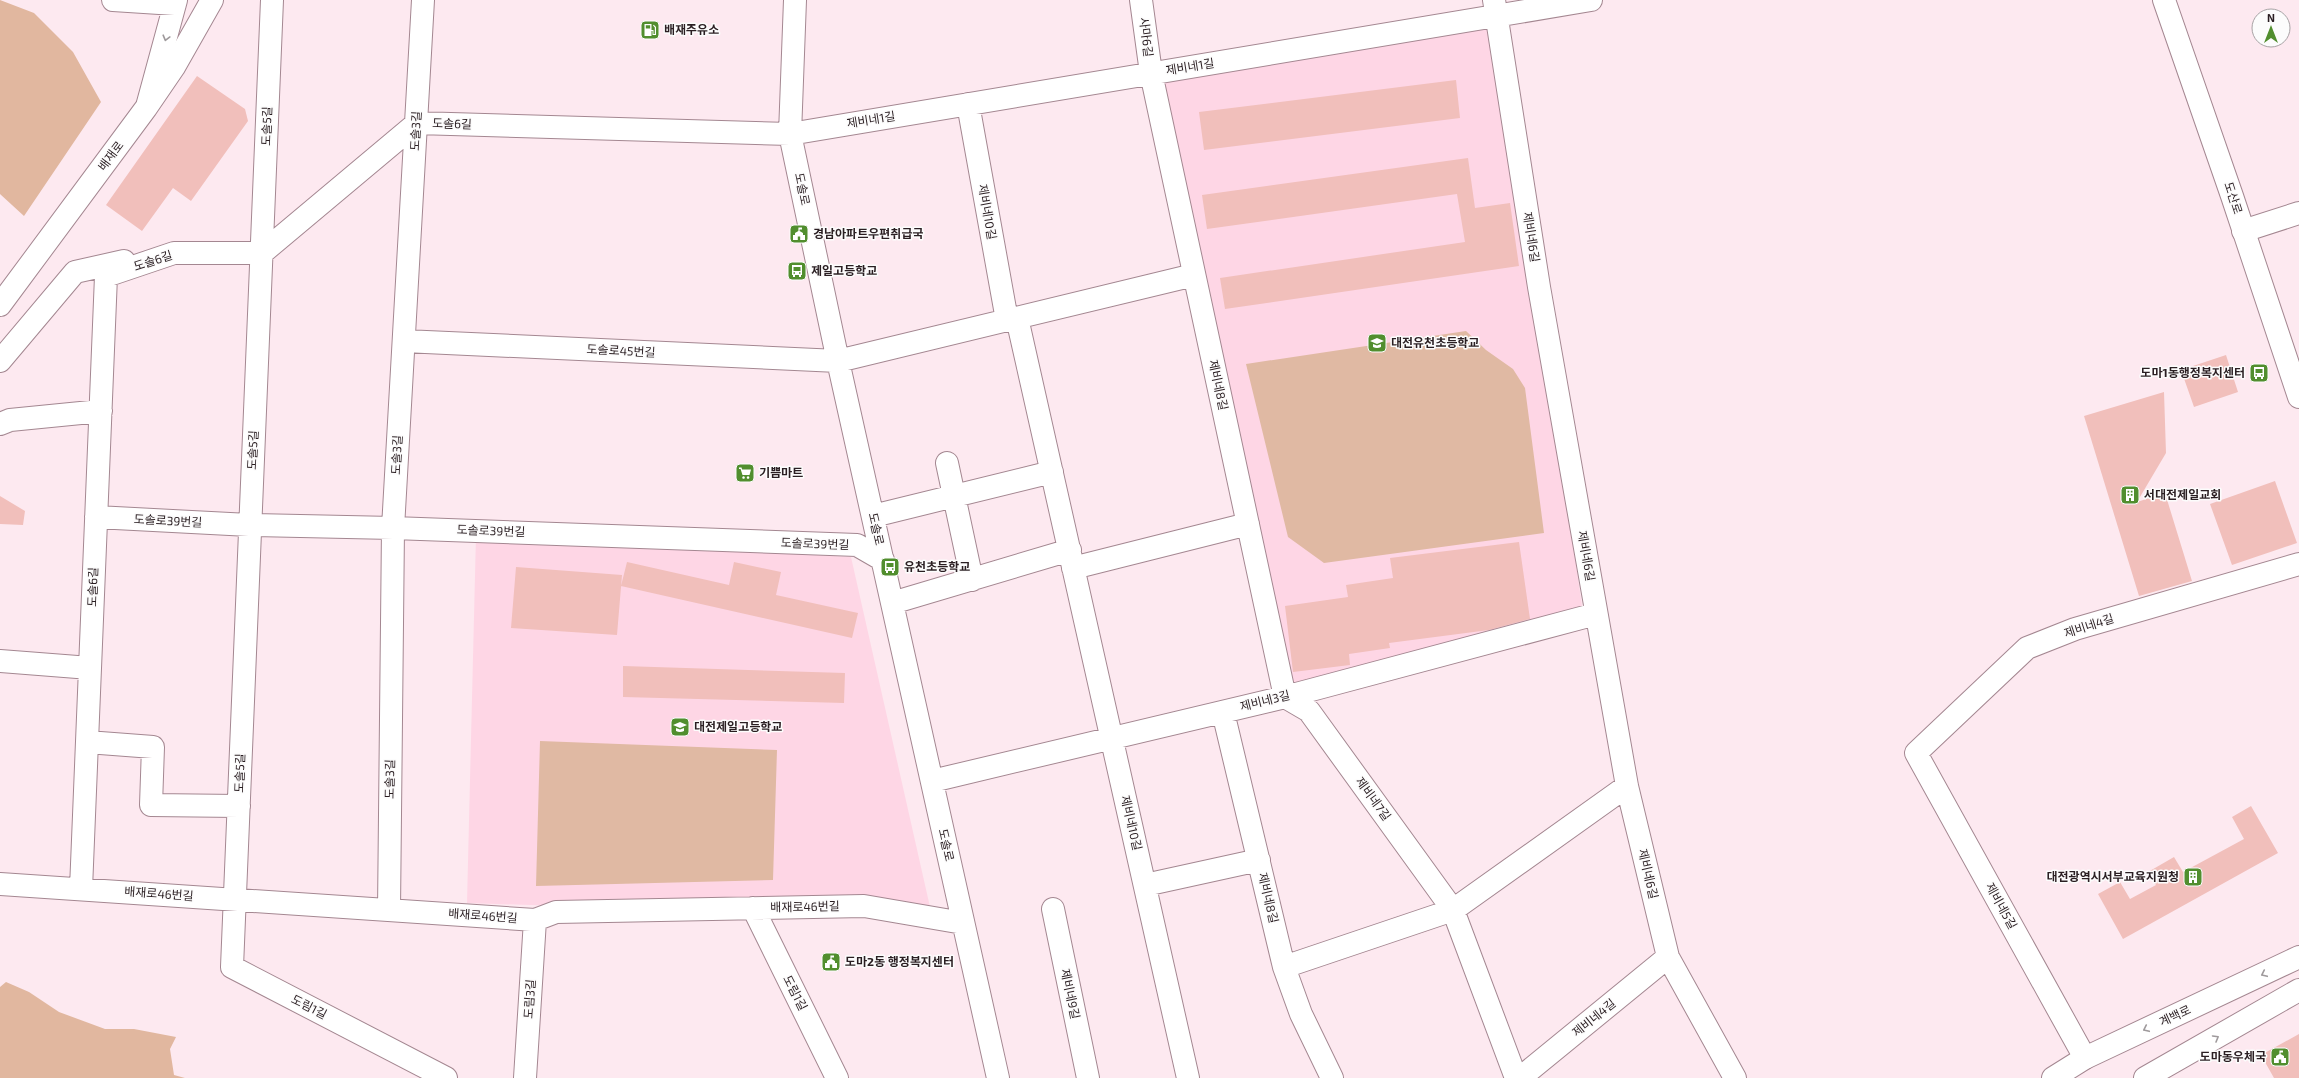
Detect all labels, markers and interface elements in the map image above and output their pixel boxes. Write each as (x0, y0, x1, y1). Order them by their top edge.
north arrow (2251, 8, 2291, 48)
text: N (2267, 11, 2275, 24)
street label: 사마6길 (1138, 16, 1156, 58)
fuel station icon: 배재주유소 (639, 19, 661, 41)
place label: 배재주유소 (664, 22, 719, 36)
one-way arrow (162, 34, 171, 41)
street label: 제비네1길 (1165, 55, 1215, 77)
street label: 도솔5길 (258, 106, 274, 146)
street label: 제비네1길 (846, 108, 896, 130)
street label: 도솔3길 (407, 111, 423, 151)
street label: 도솔6길 (432, 115, 472, 131)
street label: 배재로 (95, 138, 126, 173)
street label: 도솔로 (793, 171, 813, 206)
street label: 도산로 (2222, 180, 2246, 216)
street label: 제비네10길 (976, 183, 1000, 241)
street label: 제비네6길 (1521, 211, 1543, 263)
public building icon: 경남아파트우편취급국 (788, 223, 810, 245)
place label: 경남아파트우편취급국 (813, 226, 923, 240)
street label: 도솔6길 (132, 247, 174, 273)
bus stop icon: 제일고등학교 (786, 260, 808, 282)
place label: 제일고등학교 (811, 263, 877, 277)
school or university icon: 대전유천초등학교 (1366, 332, 1388, 354)
place label: 대전유천초등학교 (1391, 335, 1479, 349)
street label: 도솔로45번길 (586, 341, 656, 359)
street label: 제비네8길 (1207, 358, 1231, 411)
bus stop icon: 도마1동행정복지센터 (2248, 362, 2270, 384)
place label: 도마1동행정복지센터 (2140, 365, 2245, 379)
street label: 도솔5길 (244, 430, 260, 470)
street label: 도솔3길 (388, 435, 404, 475)
supermarket icon: 기쁨마트 (734, 462, 756, 484)
place label: 기쁨마트 (759, 465, 803, 479)
building icon: 서대전제일교회 (2119, 484, 2141, 506)
place label: 서대전제일교회 (2144, 487, 2221, 501)
street label: 도솔로39번길 (133, 511, 203, 529)
street label: 도솔로 (866, 511, 888, 546)
street label: 도솔로39번길 (456, 522, 526, 538)
street label: 제비네6길 (1576, 529, 1598, 582)
street label: 도솔로39번길 (780, 535, 850, 551)
bus stop icon: 유천초등학교 (879, 556, 901, 578)
place label: 유천초등학교 (904, 559, 970, 573)
street label: 도솔6길 (84, 567, 100, 607)
street label: 제비네4길 (2062, 610, 2115, 640)
street label: 제비네3길 (1238, 687, 1291, 713)
school or university icon: 대전제일고등학교 (669, 716, 691, 738)
place label: 대전제일고등학교 (694, 719, 782, 733)
street label: 도솔5길 (231, 753, 247, 793)
street label: 도솔3길 (382, 759, 396, 799)
street label: 제비네7길 (1353, 774, 1394, 823)
street label: 제비네10길 (1119, 794, 1145, 852)
street label: 도솔로 (936, 827, 958, 862)
street label: 제비네6길 (1636, 847, 1662, 900)
building icon: 대전광역시서부교육지원청 (2182, 866, 2204, 888)
place label: 대전광역시서부교육지원청 (2047, 869, 2179, 883)
street label: 제비네8길 (1256, 871, 1282, 924)
street label: 제비네5길 (1983, 880, 2020, 931)
street label: 배재로46번길 (124, 884, 194, 902)
street label: 배재로46번길 (770, 898, 840, 914)
street label: 배재로46번길 (448, 906, 518, 924)
public building icon: 도마2동 행정복지센터 (820, 951, 842, 973)
place label: 도마2동 행정복지센터 (845, 954, 954, 968)
street label: 제비네9길 (1059, 967, 1083, 1020)
one-way arrow (2260, 969, 2268, 977)
street label: 도림1길 (781, 972, 811, 1013)
street label: 도림3길 (521, 979, 537, 1019)
street label: 도림1길 (289, 991, 330, 1021)
street label: 제비네4길 (1569, 996, 1618, 1039)
street label: 계백로 (2157, 1002, 2193, 1028)
one-way arrow (2143, 1024, 2151, 1032)
one-way arrow (2212, 1035, 2219, 1042)
public building icon: 도마동우체국 (2269, 1046, 2291, 1068)
place label: 도마동우체국 (2200, 1049, 2266, 1063)

